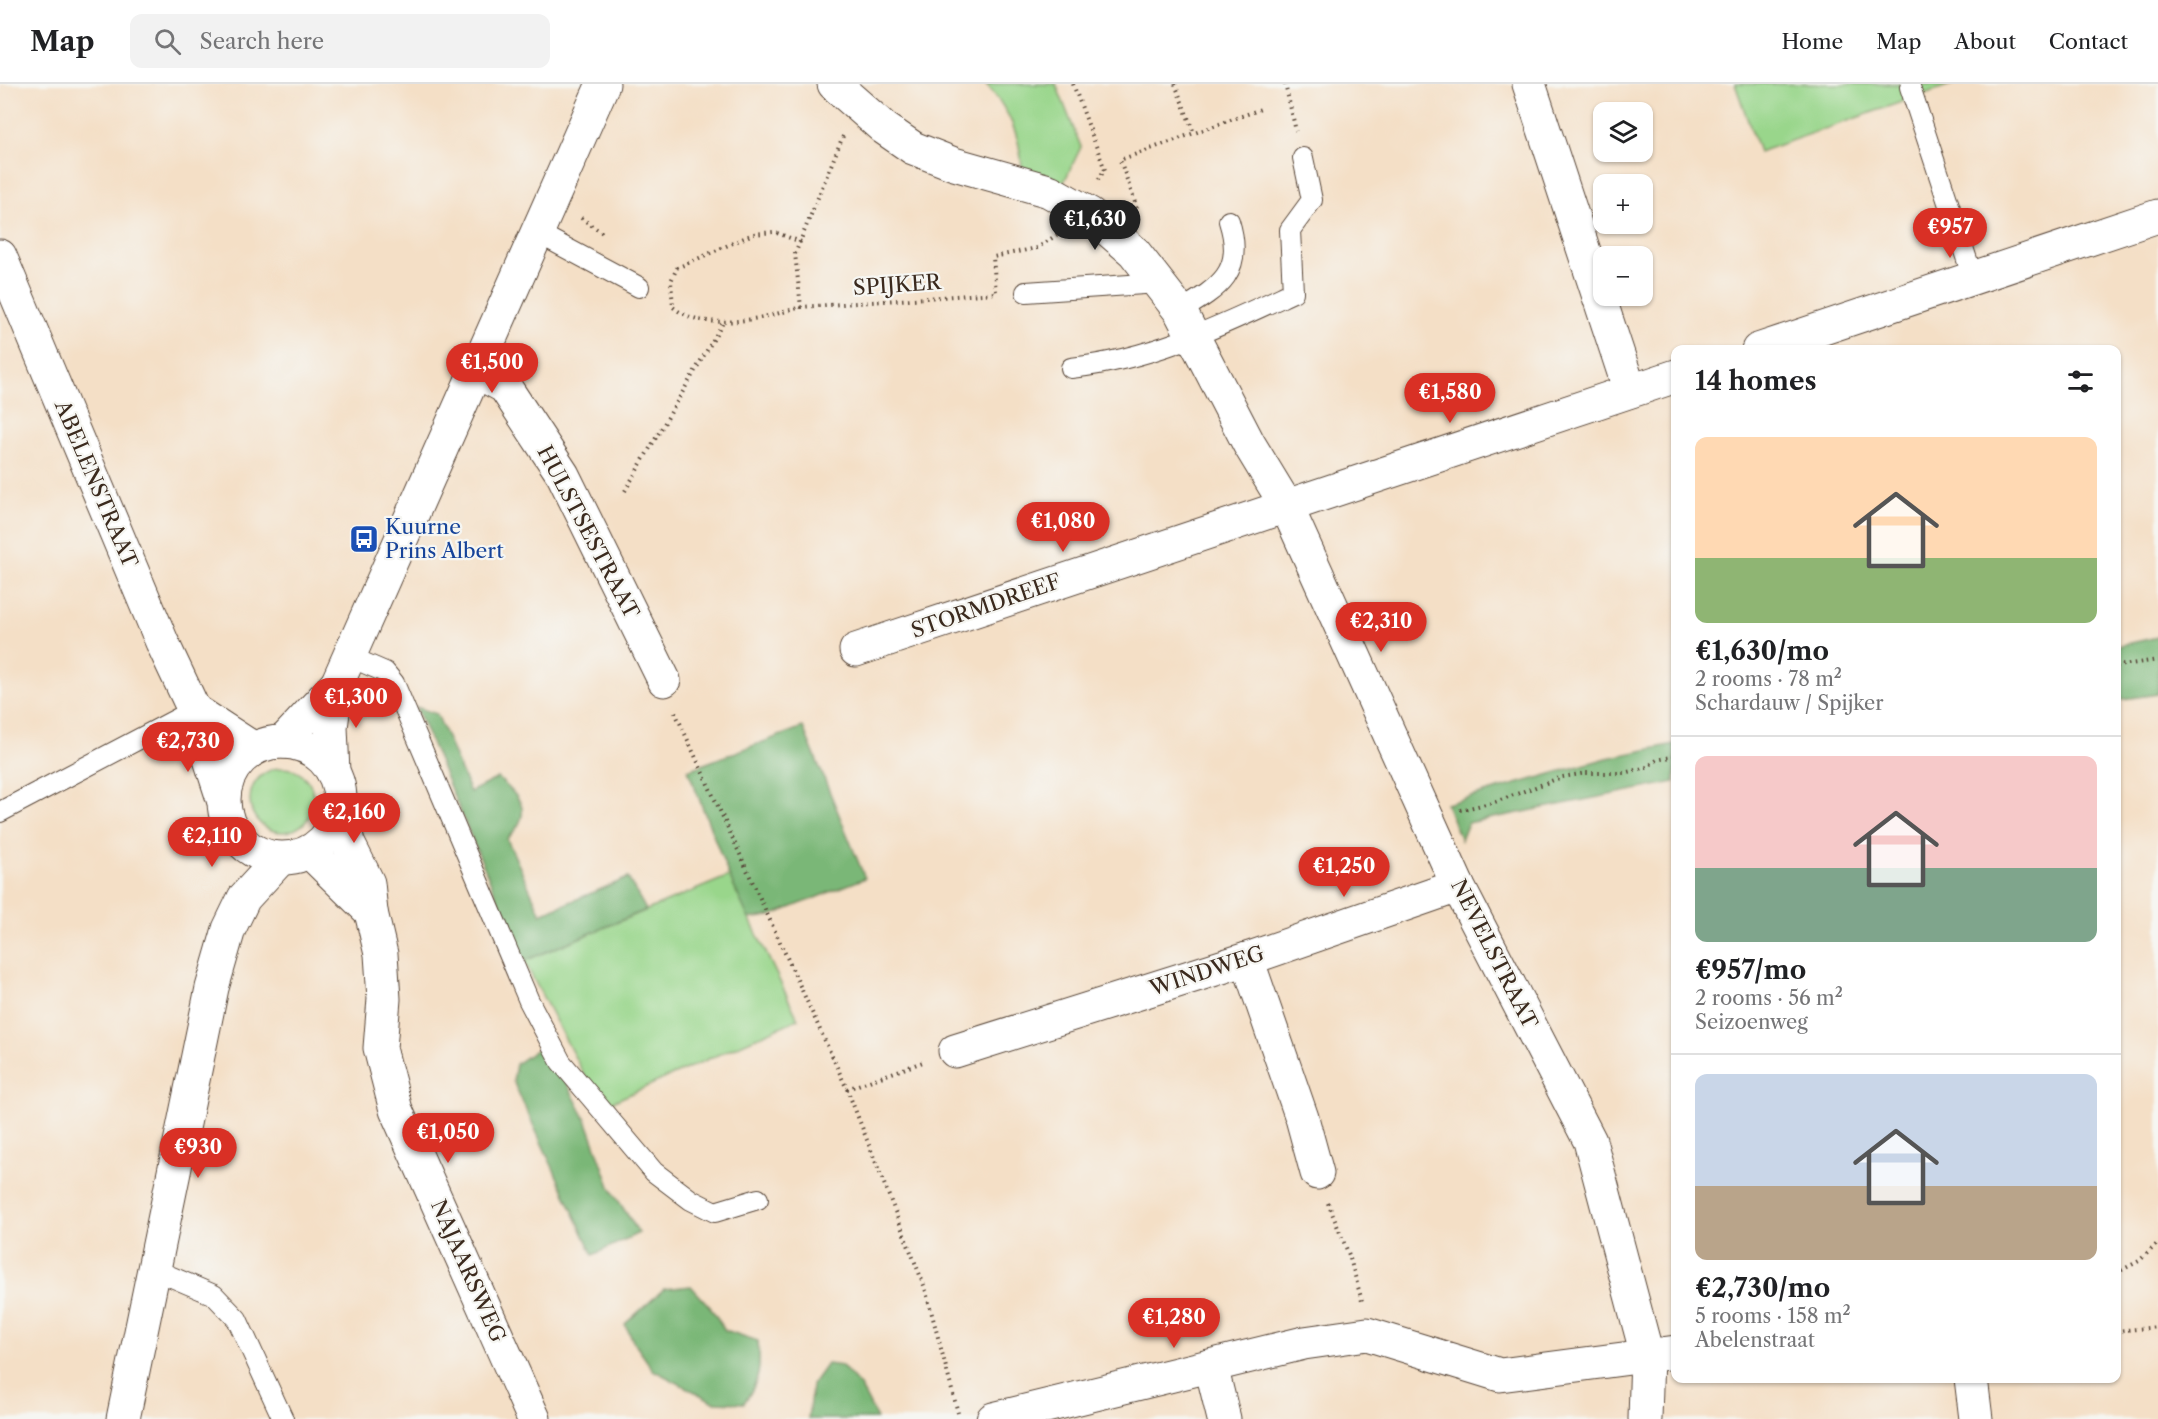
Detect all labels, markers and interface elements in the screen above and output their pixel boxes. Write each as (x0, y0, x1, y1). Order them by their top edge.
search box (130, 14, 550, 68)
text: Map (30, 24, 94, 58)
icon: search (151, 25, 184, 58)
text: Search here (199, 28, 324, 55)
text: Home (1782, 29, 1843, 54)
text: Map (1876, 29, 1921, 54)
text: About (1954, 29, 2016, 54)
text: Contact (2049, 29, 2128, 54)
map controls (1593, 102, 1653, 306)
button: layers (1593, 102, 1653, 162)
button: + (1593, 174, 1653, 234)
pin: €1,630 (1046, 200, 1144, 251)
text: €1,630 (1063, 207, 1127, 231)
pin: €957 (1914, 208, 1986, 259)
text: €957 (1927, 215, 1973, 239)
button: − (1593, 246, 1653, 306)
street label: SPIJKER (852, 269, 943, 300)
pin: €1,500 (443, 343, 541, 394)
text: €1,500 (460, 350, 524, 374)
text: 14 homes (1695, 365, 1817, 397)
icon: filters (2064, 365, 2097, 398)
pin: €1,580 (1401, 373, 1499, 424)
text: €1,580 (1418, 380, 1482, 404)
street label: ABELENSTRAAT (50, 396, 143, 571)
street label: HULSTSESTRAAT (532, 441, 645, 623)
icon: home (1842, 476, 1950, 584)
pin: €1,080 (1014, 502, 1112, 553)
text: €1,080 (1031, 509, 1095, 533)
place label: Kuurne Prins Albert (385, 514, 504, 563)
bus stop icon: Kuurne Prins Albert (348, 523, 380, 555)
street label: STORMDREEF (908, 568, 1064, 643)
pin: €2,310 (1332, 602, 1430, 653)
text: €2,310 (1350, 609, 1412, 633)
text: €1,630/mo (1695, 635, 1829, 667)
text: 2 rooms · 78 m² (1695, 667, 1842, 691)
pin: €1,300 (307, 678, 405, 729)
text: €1,300 (324, 685, 388, 709)
text: Schardauw / Spijker (1695, 691, 1884, 715)
pin: €2,730 (139, 722, 237, 773)
text: €2,730 (156, 729, 220, 753)
pin: €2,160 (305, 793, 403, 844)
icon: home (1842, 795, 1950, 903)
text: €2,160 (322, 800, 386, 824)
pin: €2,110 (163, 817, 261, 868)
text: €2,110 (182, 824, 242, 848)
pin: €1,250 (1295, 847, 1393, 898)
text: €1,250 (1313, 854, 1375, 878)
street label: NEVELSTRAAT (1446, 875, 1543, 1033)
street label: WINDWEG (1145, 940, 1267, 1001)
text: €957/mo (1695, 954, 1806, 986)
text: 2 rooms · 56 m² (1695, 986, 1843, 1010)
text: Seizoenweg (1695, 1010, 1808, 1034)
pin: €1,050 (399, 1113, 497, 1164)
icon: home (1842, 1113, 1950, 1221)
text: €1,050 (416, 1120, 480, 1144)
pin: €930 (162, 1128, 234, 1179)
text: €930 (174, 1135, 222, 1159)
street label: NAJAARSWEG (426, 1196, 511, 1346)
text: €2,730/mo (1695, 1272, 1830, 1304)
pin: €1,280 (1125, 1298, 1223, 1349)
text: 5 rooms · 158 m² (1695, 1304, 1851, 1328)
text: €1,280 (1142, 1305, 1206, 1329)
text: Abelenstraat (1695, 1328, 1815, 1352)

